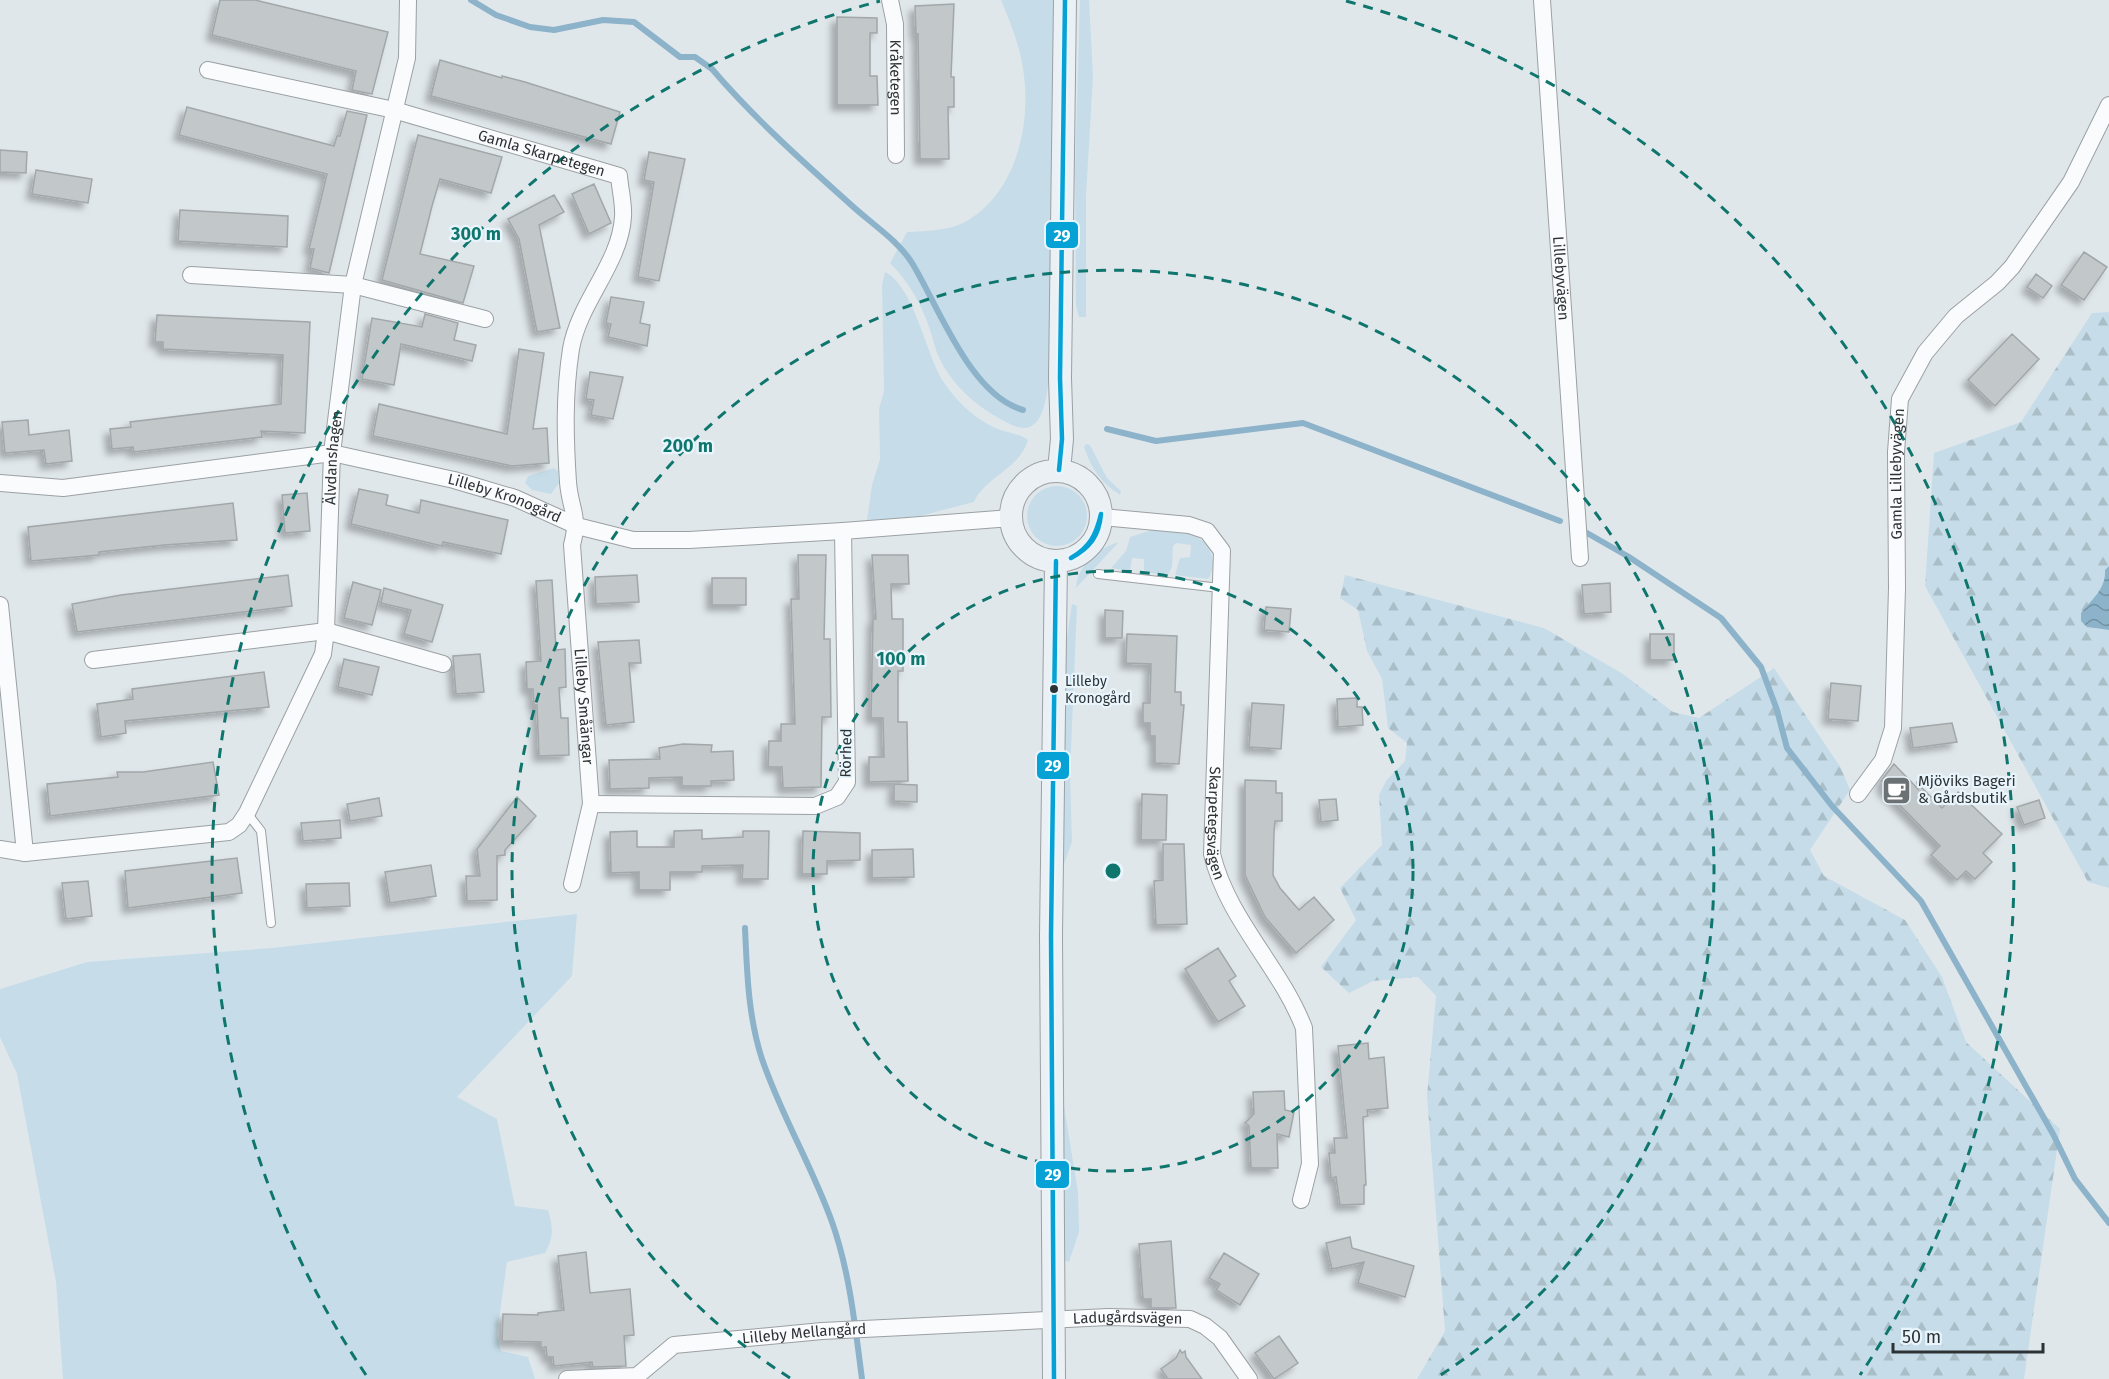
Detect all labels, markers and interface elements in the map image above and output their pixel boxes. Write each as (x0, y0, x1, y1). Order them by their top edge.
street label: Kråketegen (886, 39, 905, 116)
street label: Gamla Skarpetegen (476, 126, 607, 180)
line badge: 29 (1045, 221, 1079, 249)
text: 300 m (450, 223, 501, 245)
text: 29 (1053, 226, 1071, 245)
street label: Lillebyvägen (1549, 236, 1573, 321)
street label: Gamla Lillebyvägen (1887, 407, 1908, 540)
street label: Älvdanshagen (321, 410, 346, 505)
text: 200 m (663, 435, 713, 457)
street label: Lilleby Kronogård (446, 470, 564, 527)
street label: Lilleby Småängar (571, 648, 597, 765)
text: 100 m (877, 648, 925, 670)
place label: Lilleby Kronogård (1065, 673, 1131, 707)
marker: Lilleby Kronogård (1048, 683, 1060, 695)
street label: Rörhed (837, 728, 855, 778)
line badge: 29 (1036, 751, 1070, 780)
text: 29 (1044, 756, 1062, 775)
street label: Skarpetegsvägen (1203, 766, 1229, 883)
place label: Mjöviks Bageri & Gårdsbutik (1918, 772, 2016, 807)
cafe icon: Mjöviks Bageri & Gårdsbutik (1881, 774, 1913, 806)
centre of rings (1103, 861, 1123, 881)
line badge: 29 (1035, 1160, 1070, 1189)
text: 29 (1044, 1165, 1062, 1184)
street label: Ladugårdsvägen (1072, 1308, 1183, 1328)
scale bar (1893, 1316, 2043, 1354)
street label: Lilleby Mellangård (741, 1320, 867, 1348)
text: 50 m (1902, 1326, 1941, 1348)

